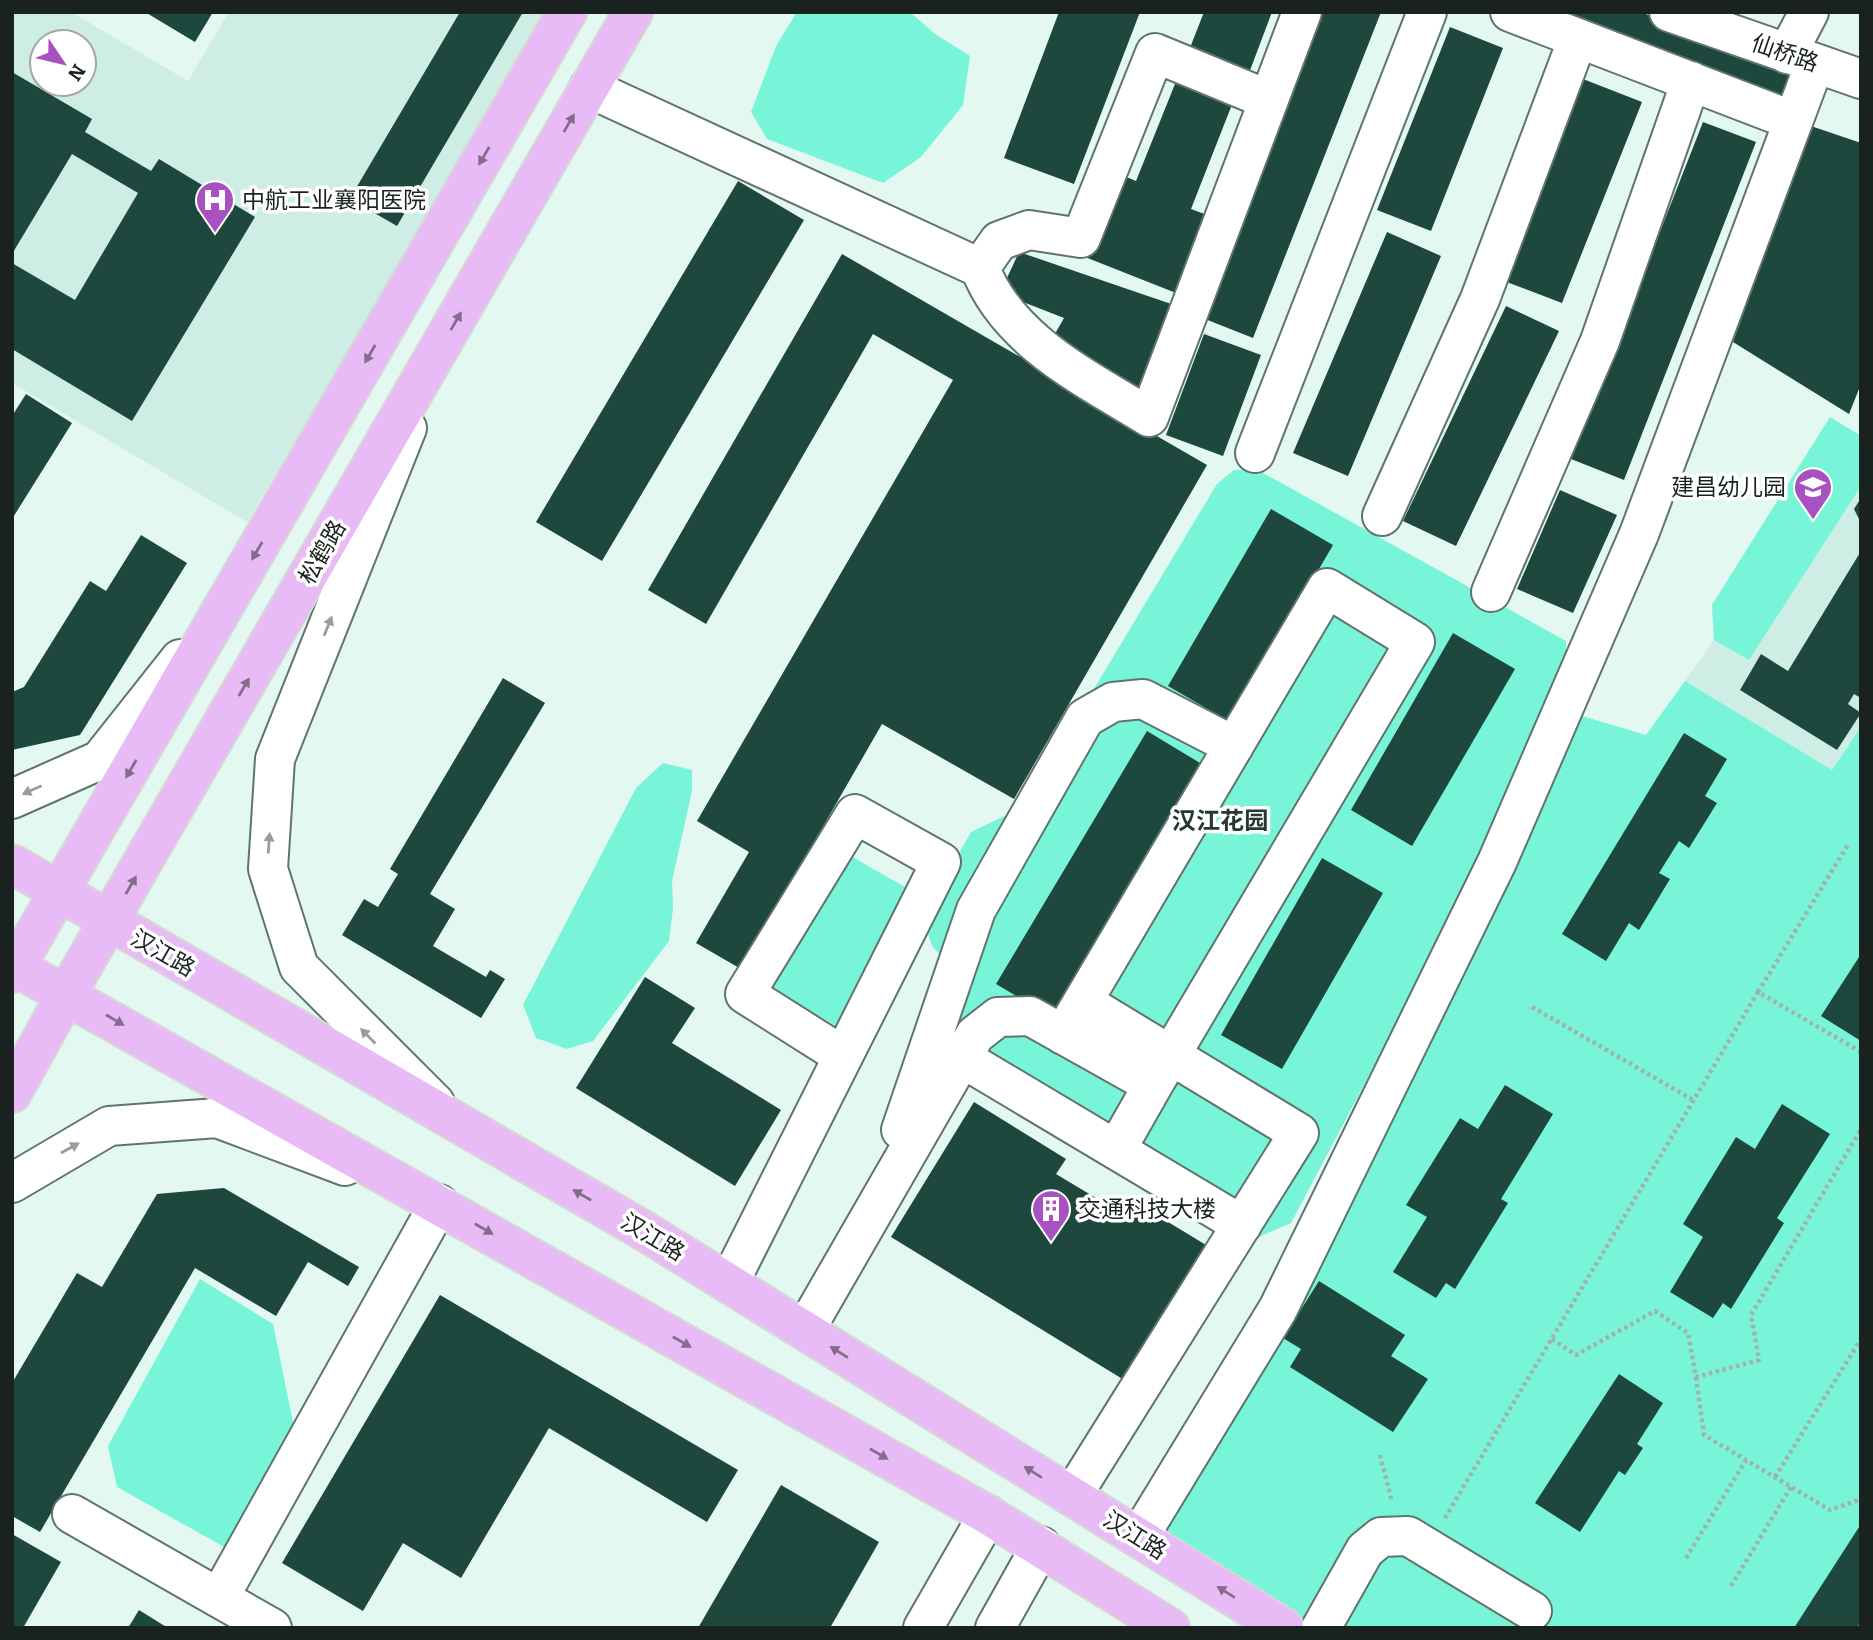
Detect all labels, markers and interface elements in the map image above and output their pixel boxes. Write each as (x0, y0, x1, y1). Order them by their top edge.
north arrow (28, 28, 98, 98)
street label: 仙桥路 (1748, 29, 1822, 77)
text: N (63, 60, 90, 85)
one-way arrow (563, 114, 575, 133)
one-way arrow (478, 147, 490, 166)
hospital icon: 中航工业襄阳医院 (194, 179, 236, 234)
place label: 中航工业襄阳医院 (242, 186, 426, 214)
one-way arrow (450, 311, 462, 330)
one-way arrow (364, 344, 376, 363)
school or university icon: 建昌幼儿园 (1792, 466, 1834, 521)
place label: 建昌幼儿园 (1671, 473, 1786, 501)
street label: 松鹤路 (293, 515, 351, 589)
one-way arrow (251, 541, 263, 560)
one-way arrow (322, 615, 333, 636)
one-way arrow (238, 678, 250, 697)
one-way arrow (125, 759, 137, 779)
one-way arrow (22, 785, 43, 796)
district label: 汉江花园 (1172, 807, 1268, 835)
one-way arrow (264, 832, 275, 854)
one-way arrow (124, 875, 137, 894)
street label: 汉江路 (126, 924, 200, 982)
one-way arrow (106, 1014, 125, 1026)
one-way arrow (360, 1028, 377, 1045)
one-way arrow (60, 1142, 80, 1154)
building icon: 交通科技大楼 (1030, 1188, 1072, 1243)
one-way arrow (573, 1189, 592, 1201)
place label: 交通科技大楼 (1078, 1195, 1216, 1223)
street label: 汉江路 (616, 1207, 690, 1267)
one-way arrow (474, 1223, 493, 1235)
one-way arrow (672, 1336, 691, 1348)
one-way arrow (830, 1345, 849, 1358)
one-way arrow (870, 1448, 889, 1460)
one-way arrow (1023, 1465, 1042, 1478)
street label: 汉江路 (1098, 1505, 1172, 1565)
one-way arrow (1216, 1585, 1235, 1598)

